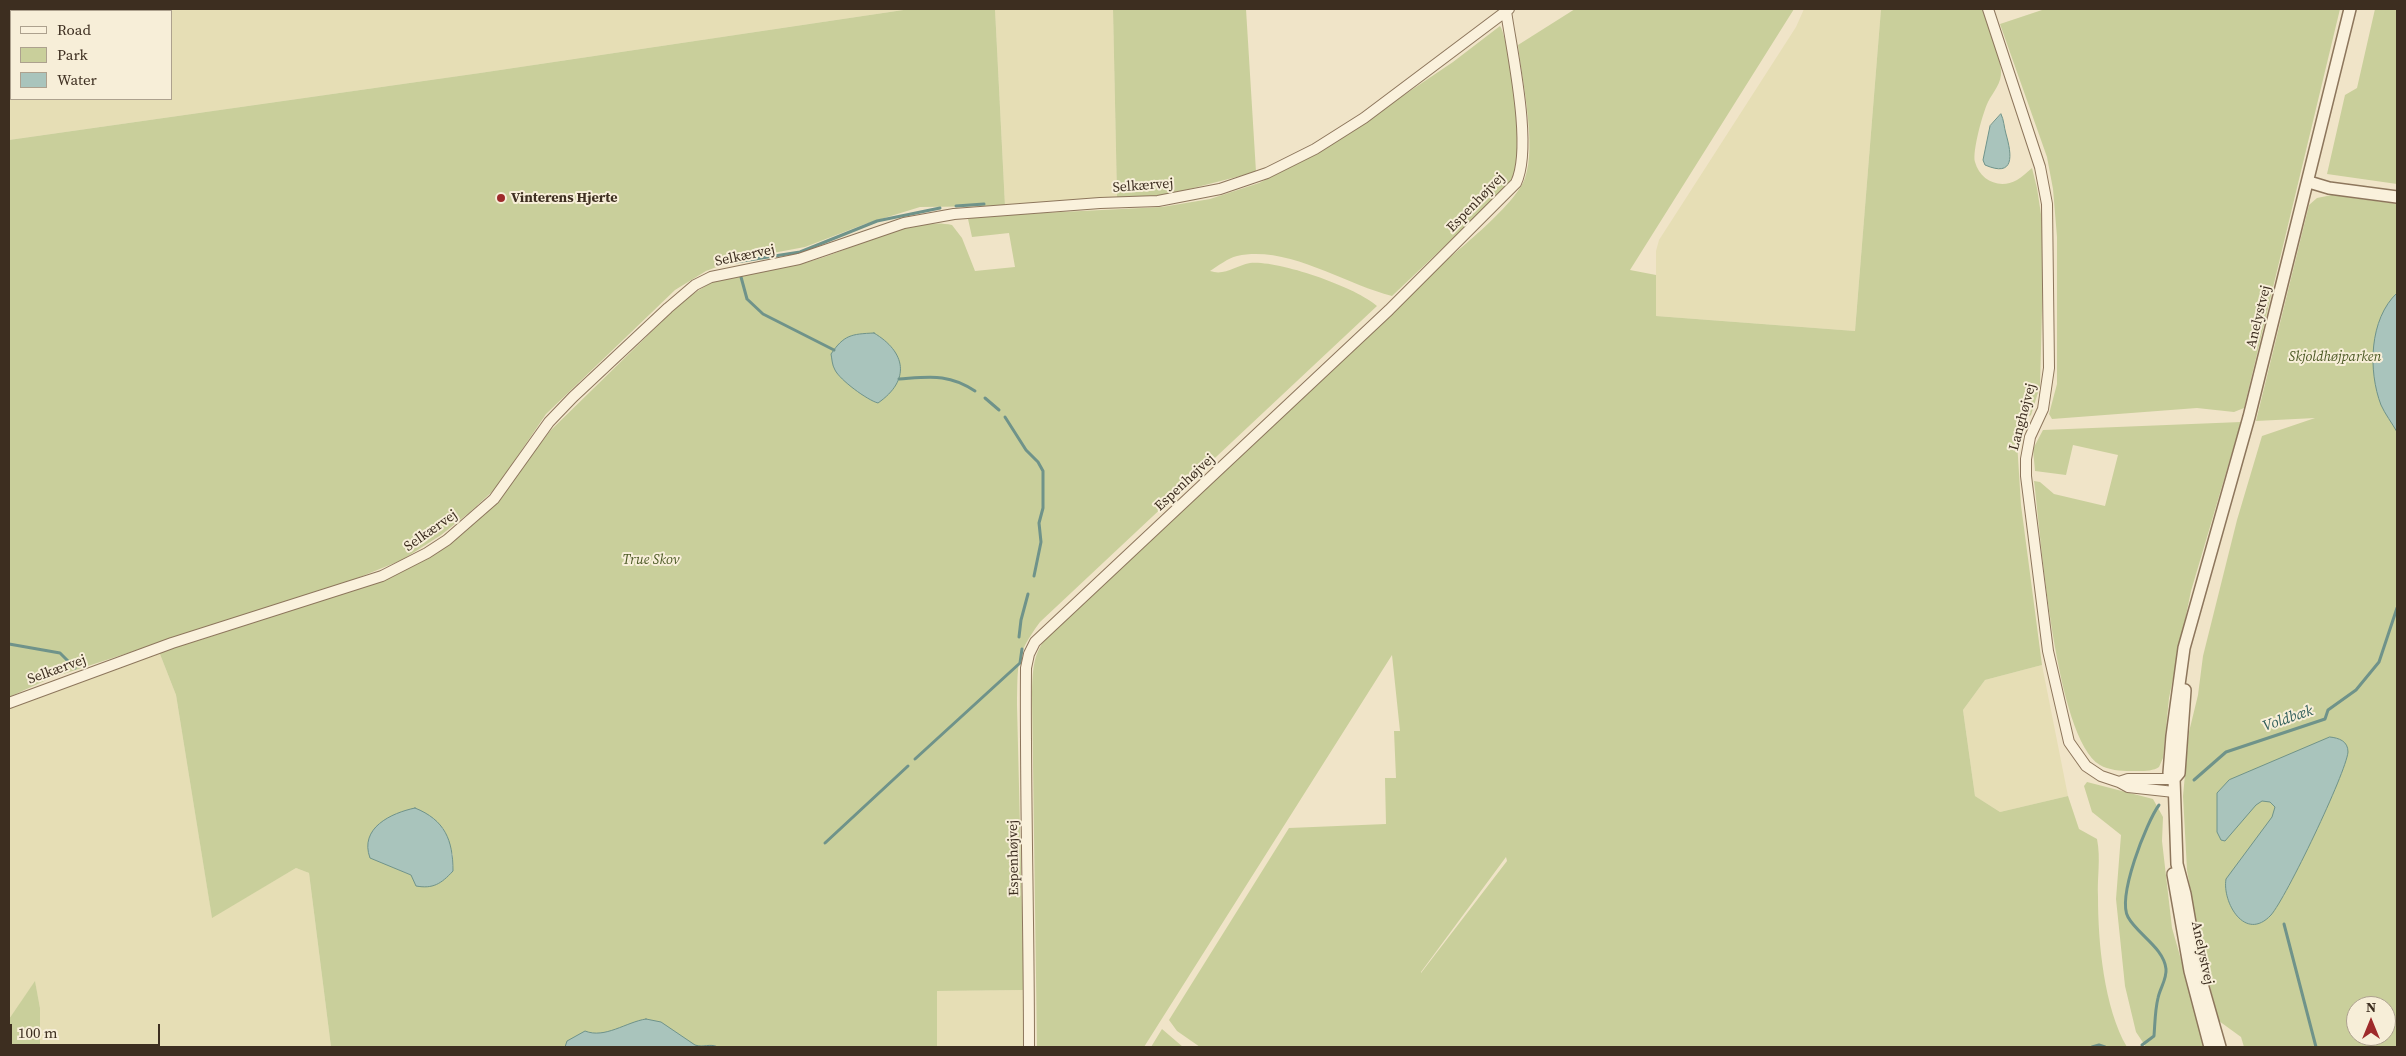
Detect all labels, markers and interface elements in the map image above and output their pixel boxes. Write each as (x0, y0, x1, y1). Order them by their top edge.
legend (10, 10, 172, 100)
text: Road (57, 19, 91, 40)
text: Park (57, 44, 88, 65)
text: Water (57, 69, 97, 90)
street label: Espenhøjvej (1444, 170, 1508, 236)
street label: Selkærvej (1112, 175, 1174, 197)
place label: Vinterens Hjerte (511, 190, 618, 206)
marker: Vinterens Hjerte (495, 192, 507, 204)
street label: Selkærvej (713, 241, 777, 271)
street label: Anelystvej (2243, 284, 2275, 350)
park label: Skjoldhøjparken (2289, 349, 2381, 365)
street label: Langhøjvej (2006, 382, 2040, 452)
street label: Espenhøjvej (1151, 451, 1219, 515)
street label: Selkærvej (401, 507, 461, 555)
park label: True Skov (623, 552, 679, 568)
street label: Selkærvej (26, 652, 88, 688)
water label: Voldbæk (2260, 702, 2316, 736)
street label: Espenhøjvej (1005, 820, 1023, 896)
street label: Anelystvej (2187, 920, 2217, 986)
north arrow (2346, 996, 2396, 1046)
text: N (2366, 997, 2376, 1017)
scale bar (12, 1014, 162, 1046)
text: 100 m (18, 1022, 58, 1043)

